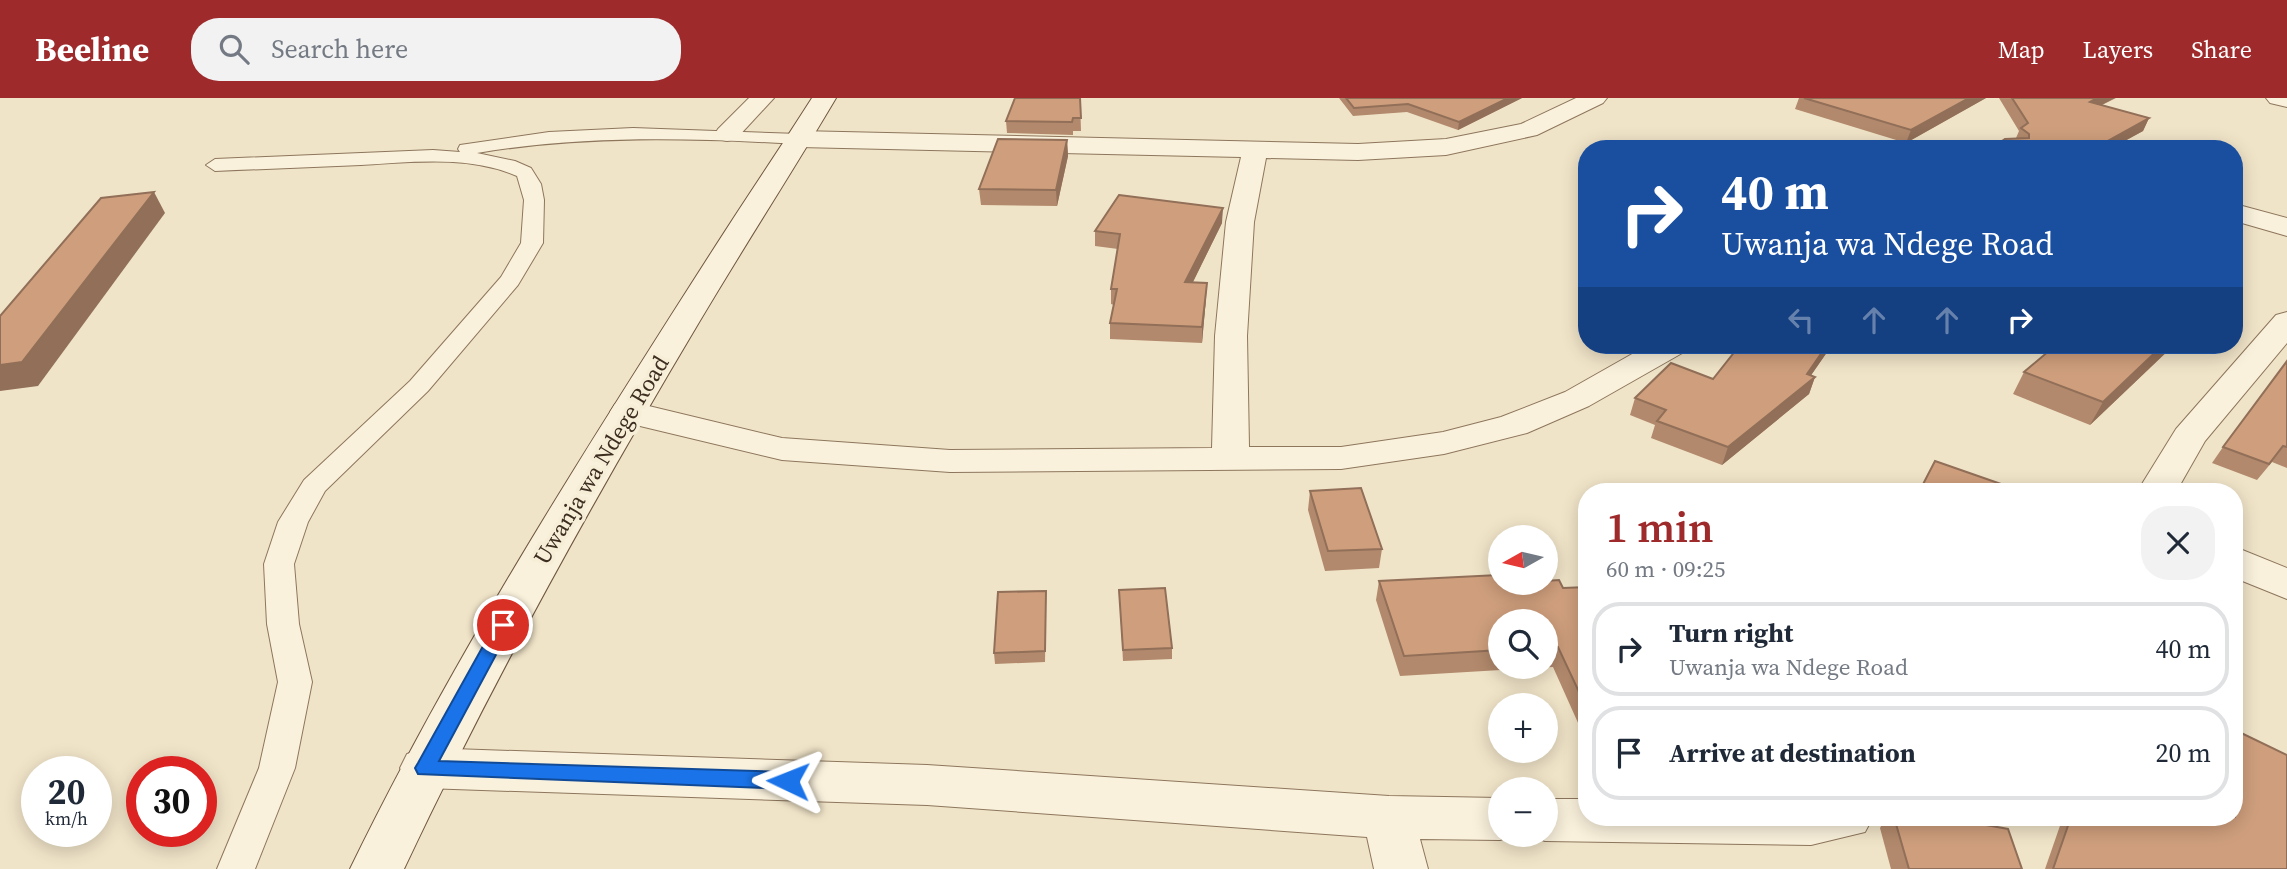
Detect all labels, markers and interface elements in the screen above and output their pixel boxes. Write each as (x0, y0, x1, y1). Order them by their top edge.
search box (191, 18, 681, 81)
text: Beeline (35, 27, 149, 72)
icon: search (215, 30, 253, 68)
text: Search here (271, 31, 408, 67)
text: Map (1998, 33, 2045, 66)
text: Layers (2083, 33, 2153, 66)
text: Share (2191, 33, 2252, 66)
text: 40 m (1721, 158, 1829, 225)
icon: right (1606, 168, 1697, 259)
text: Uwanja wa Ndege Road (1721, 222, 2053, 266)
icon: left (1782, 301, 1820, 339)
icon: ahead (1855, 301, 1893, 339)
icon: ahead (1928, 301, 1966, 339)
icon: right (2001, 301, 2039, 339)
street label: Uwanja wa Ndege Road (526, 349, 676, 571)
text: 1 min (1606, 498, 1714, 556)
button: close (2141, 506, 2215, 580)
north arrow (1488, 525, 1558, 595)
map controls (1488, 525, 1558, 847)
text: 60 m · 09:25 (1606, 553, 1726, 585)
pin (473, 595, 533, 655)
icon: arrive (484, 606, 522, 644)
button: search (1488, 609, 1558, 679)
text: Turn right (1669, 615, 1793, 651)
icon: right (1610, 630, 1648, 668)
text: 40 m (2156, 631, 2211, 667)
text: Uwanja wa Ndege Road (1669, 651, 1908, 683)
button: + (1488, 693, 1558, 763)
icon: arrive (1610, 734, 1648, 772)
text: Arrive at destination (1669, 735, 1916, 771)
text: 20 m (2156, 735, 2211, 771)
position arrow (751, 744, 825, 818)
speed limit sign: 30 (126, 756, 217, 847)
text: 20 (48, 768, 85, 816)
button: − (1488, 777, 1558, 847)
text: km/h (45, 806, 88, 831)

